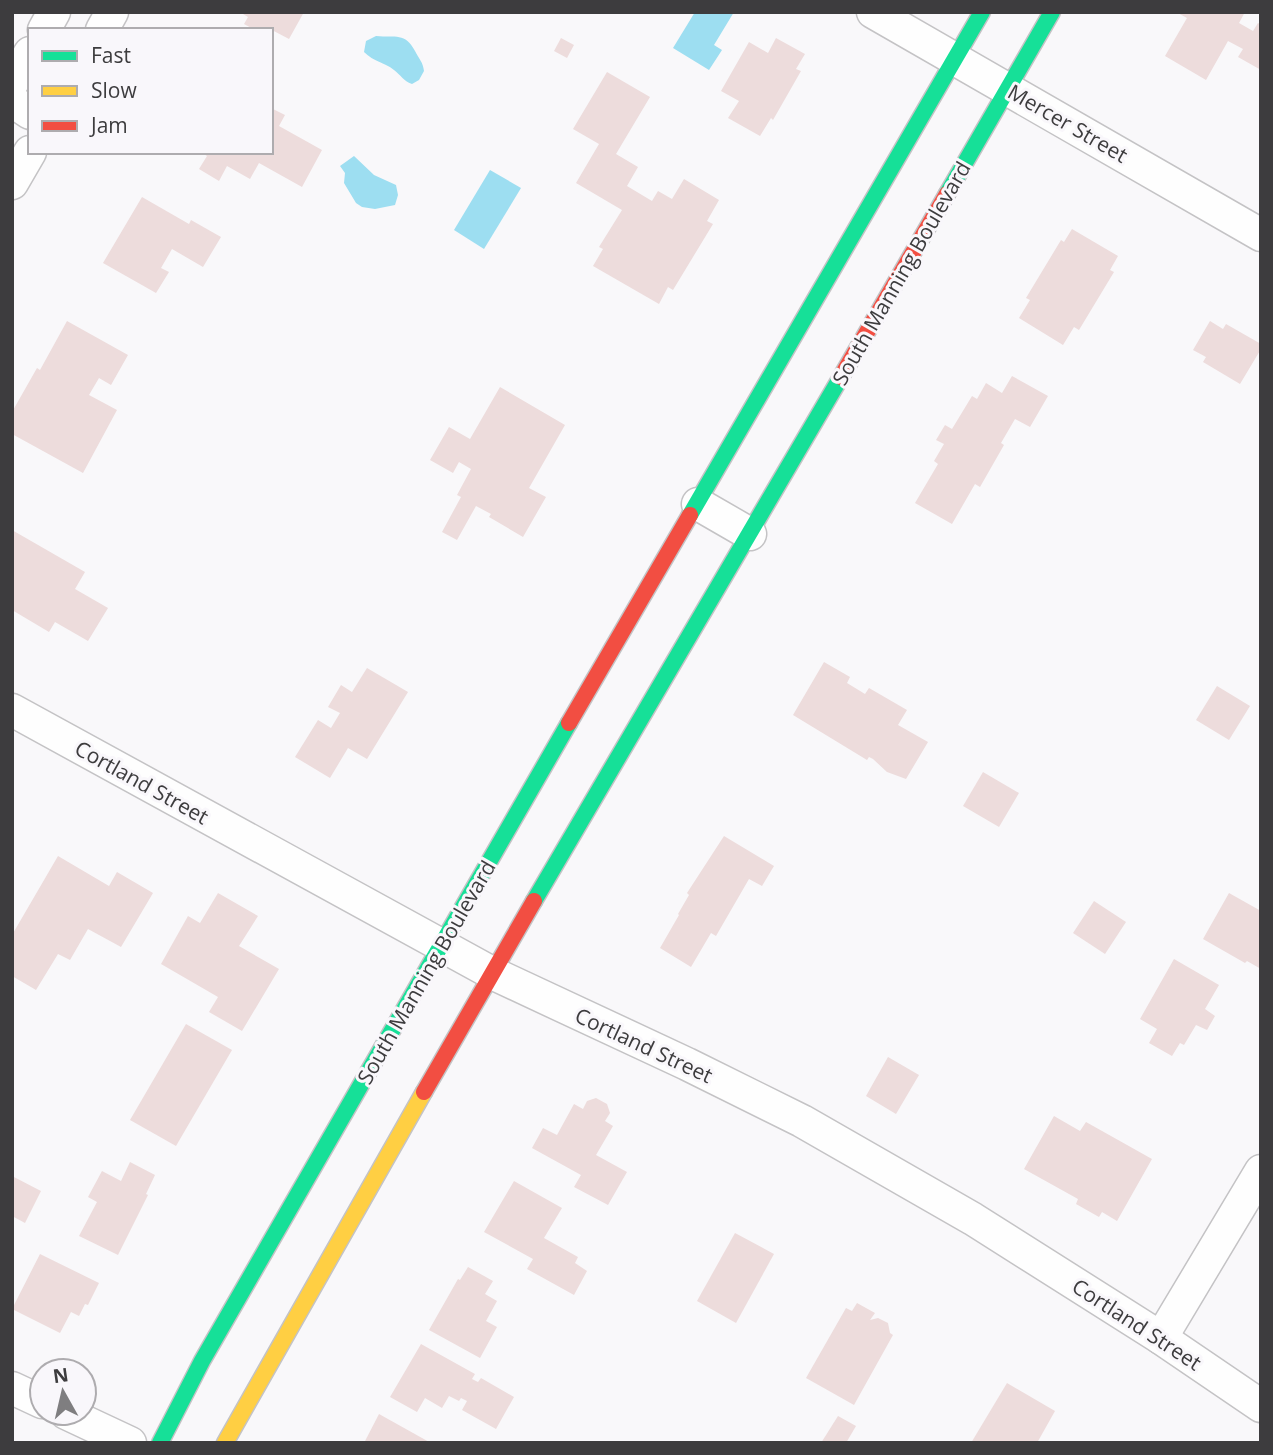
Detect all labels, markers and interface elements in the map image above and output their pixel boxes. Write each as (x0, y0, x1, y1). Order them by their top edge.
legend (28, 28, 273, 154)
text: Fast (91, 41, 131, 69)
text: Slow (91, 76, 137, 104)
street label: Mercer Street (1003, 77, 1133, 169)
text: Jam (89, 111, 128, 139)
street label: South Manning Boulevard (825, 156, 977, 390)
street label: Cortland Street (70, 734, 214, 830)
street label: South Manning Boulevard (350, 855, 502, 1089)
street label: Cortland Street (571, 1001, 717, 1089)
street label: Cortland Street (1067, 1272, 1207, 1376)
north arrow (28, 1357, 98, 1427)
text: N (51, 1361, 70, 1389)

